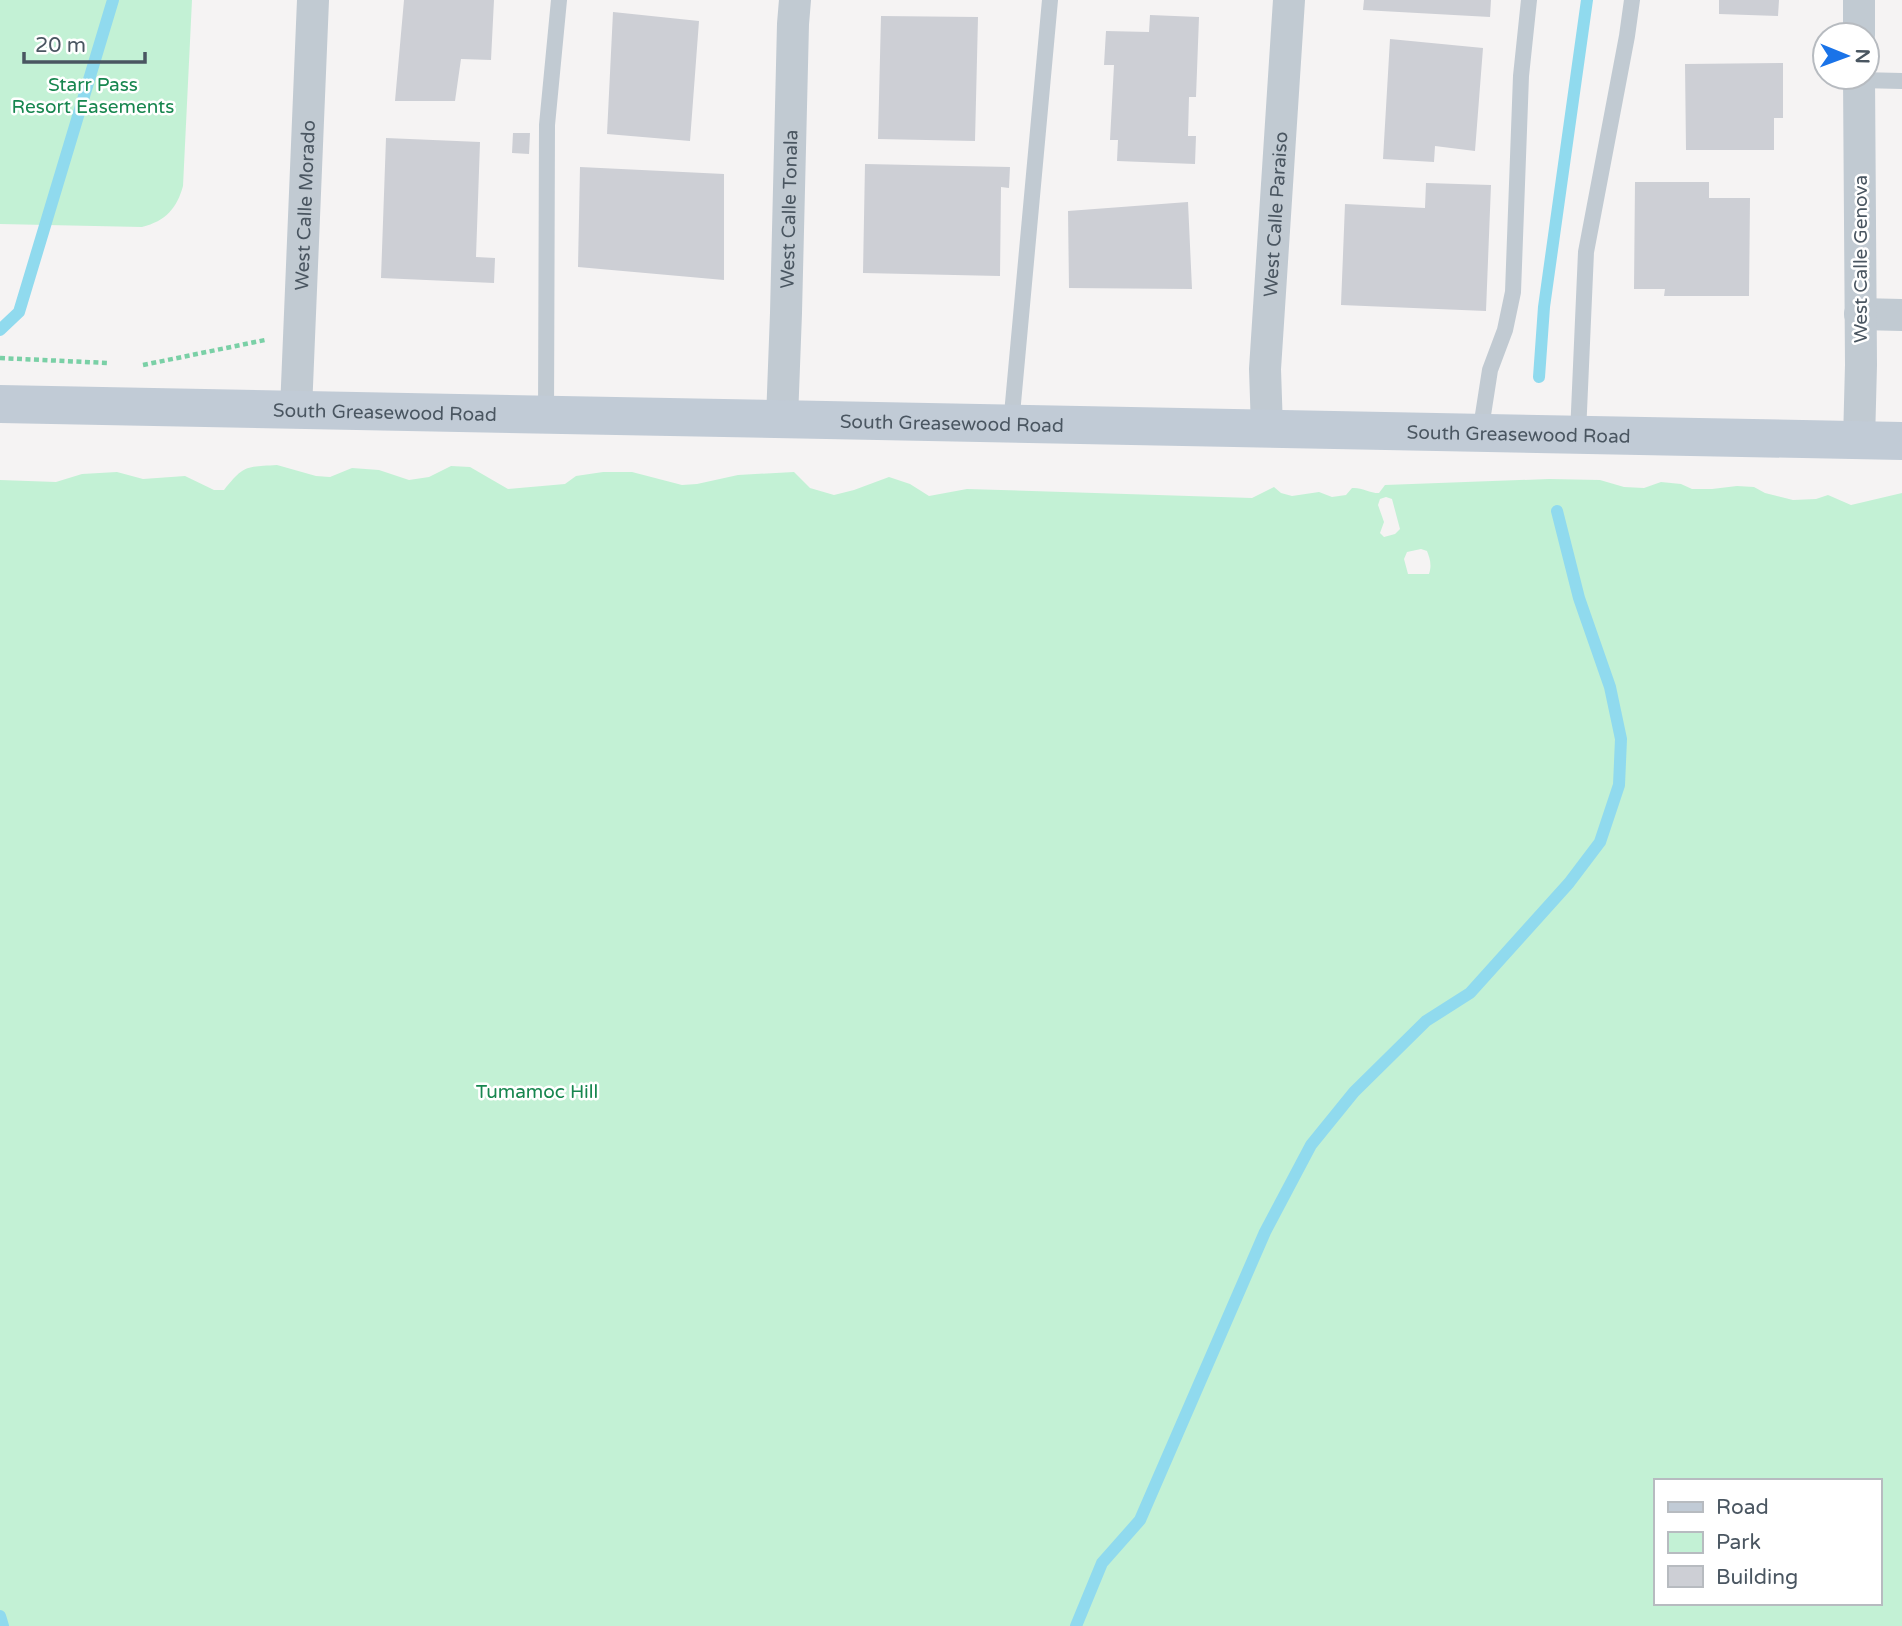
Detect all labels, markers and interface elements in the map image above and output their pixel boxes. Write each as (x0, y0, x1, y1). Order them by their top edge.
scale bar (24, 21, 145, 65)
north arrow (1811, 21, 1881, 91)
text: 20 m (35, 33, 86, 58)
text: N (1851, 48, 1873, 64)
park label: Starr Pass Resort Easements (12, 74, 174, 118)
street label: West Calle Morado (291, 119, 320, 291)
street label: West Calle Tonala (777, 129, 802, 289)
street label: West Calle Paraiso (1260, 131, 1292, 298)
street label: West Calle Genova (1850, 175, 1872, 343)
street label: South Greasewood Road (273, 400, 497, 426)
street label: South Greasewood Road (840, 411, 1064, 437)
street label: South Greasewood Road (1406, 422, 1631, 448)
park label: Tumamoc Hill (476, 1081, 598, 1103)
legend (1654, 1479, 1881, 1605)
text: Road (1716, 1495, 1769, 1520)
text: Park (1716, 1530, 1761, 1555)
text: Building (1716, 1565, 1798, 1590)

